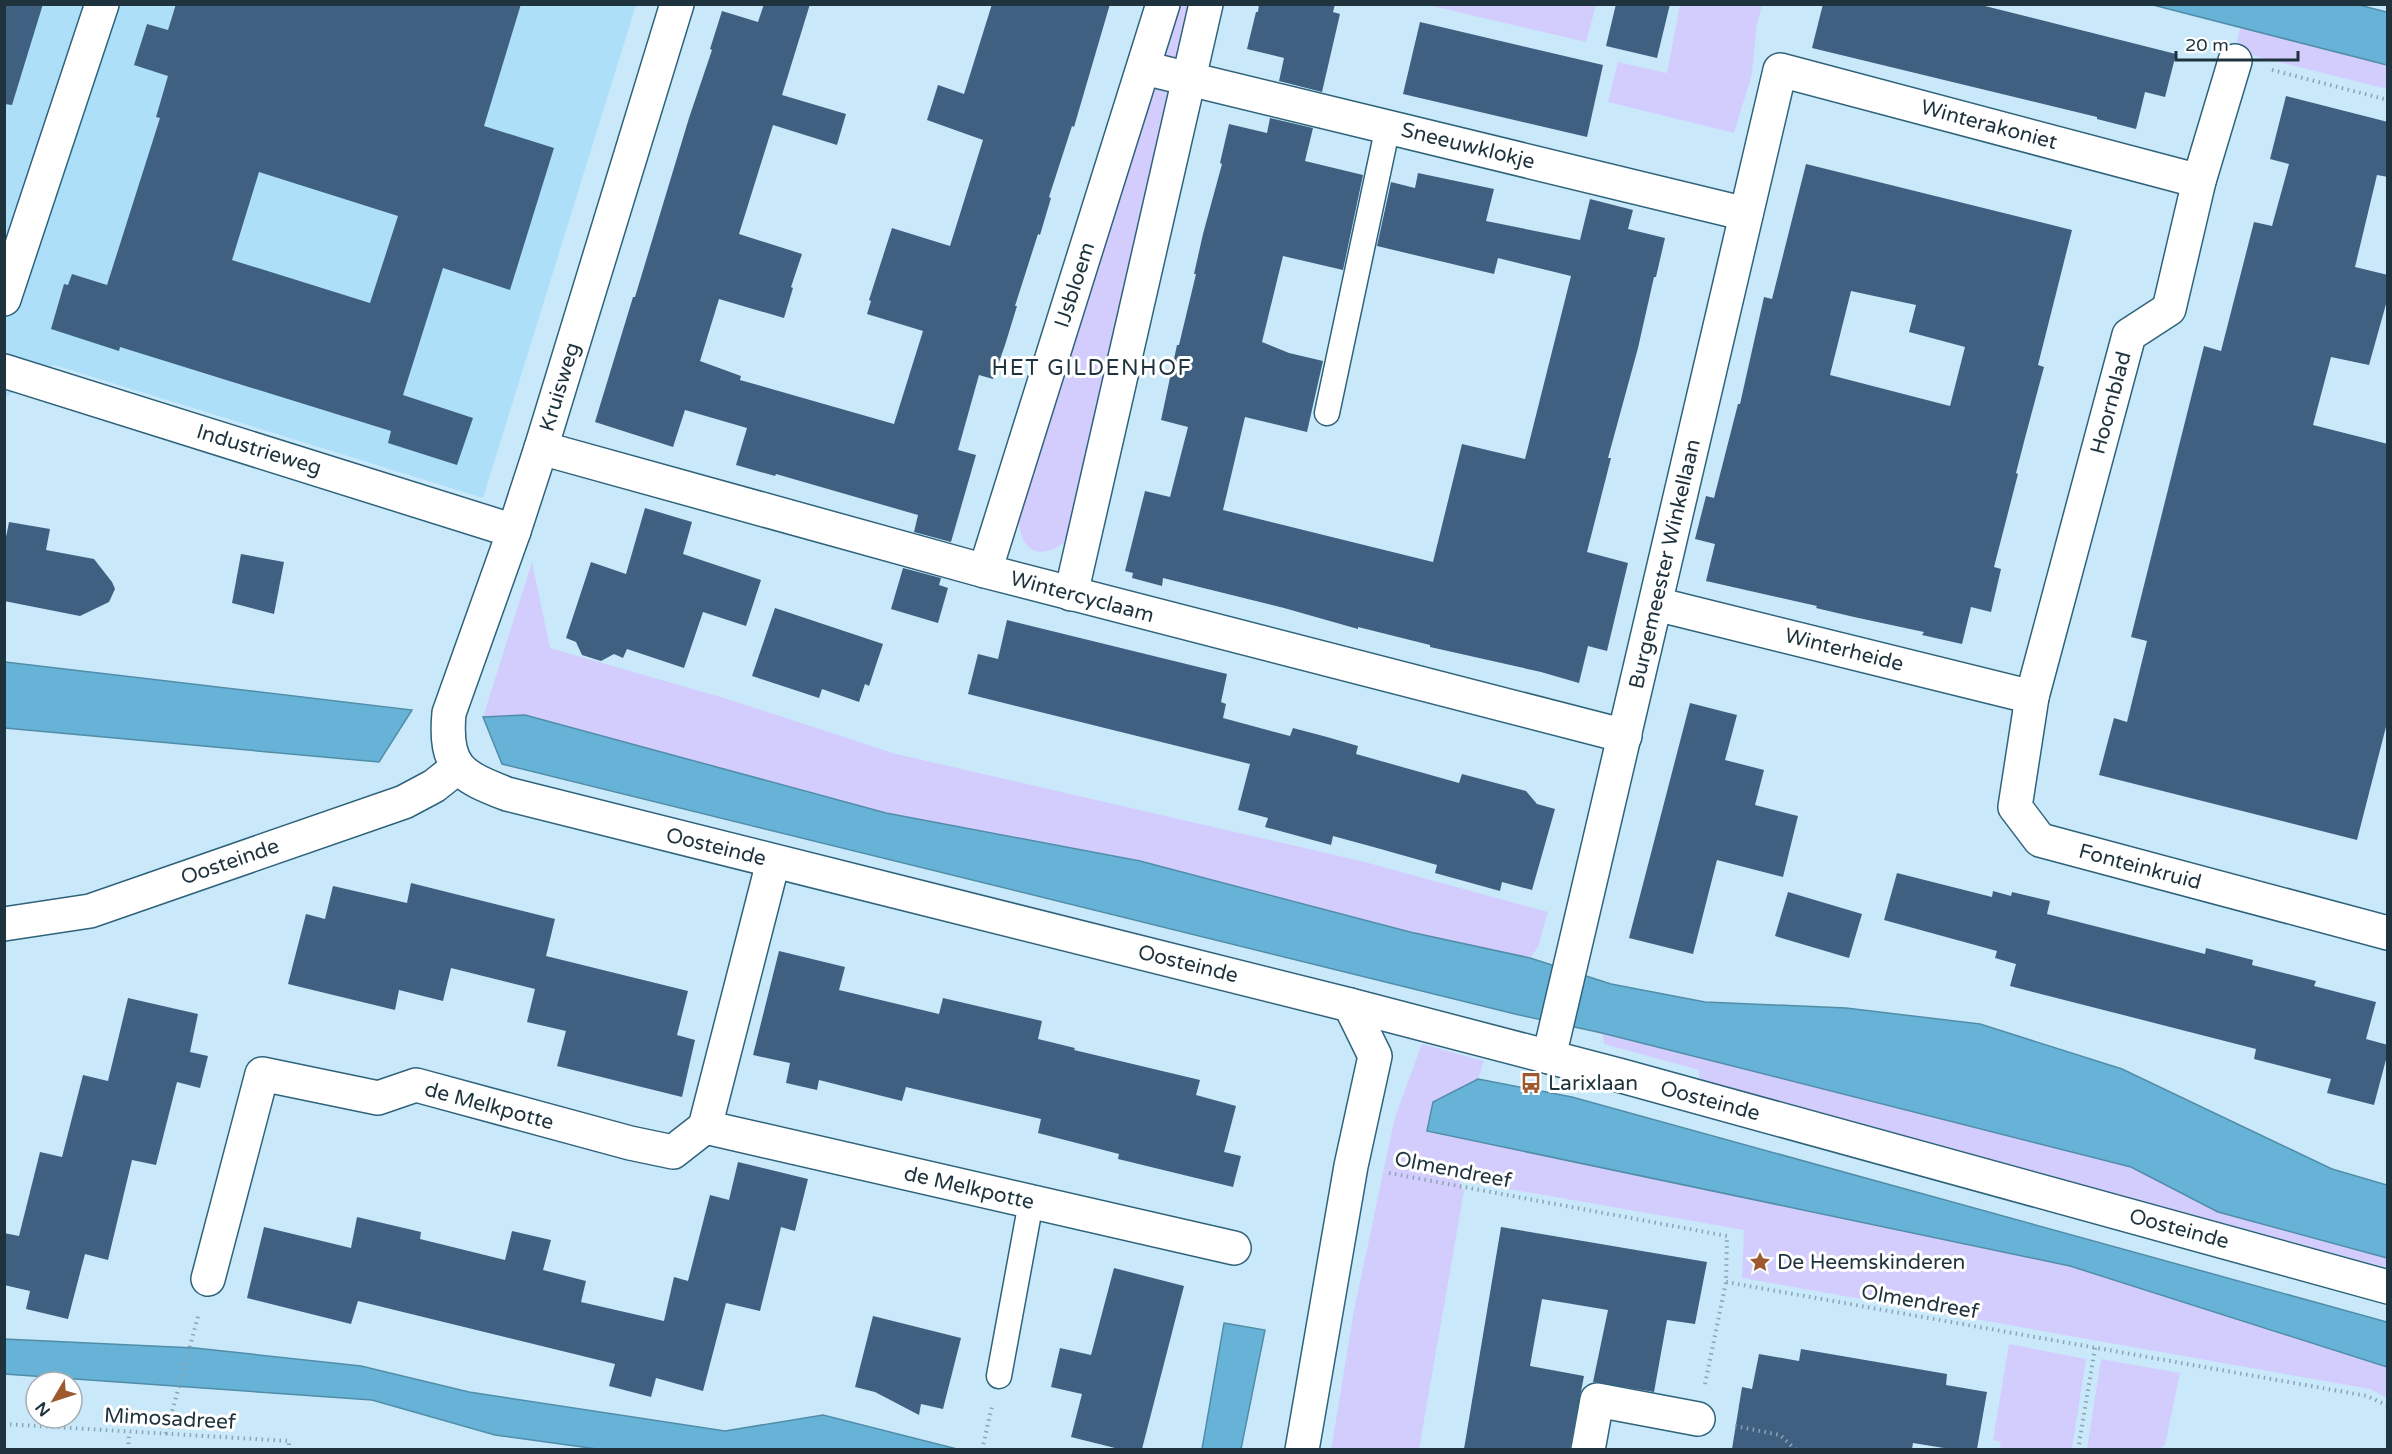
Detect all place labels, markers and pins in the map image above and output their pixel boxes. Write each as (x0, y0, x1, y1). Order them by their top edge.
bus stop icon: Larixlaan (1519, 1071, 1543, 1095)
place label: Larixlaan (1548, 1071, 1638, 1096)
place icon: De Heemskinderen (1748, 1250, 1772, 1274)
place label: De Heemskinderen (1777, 1250, 1965, 1275)

